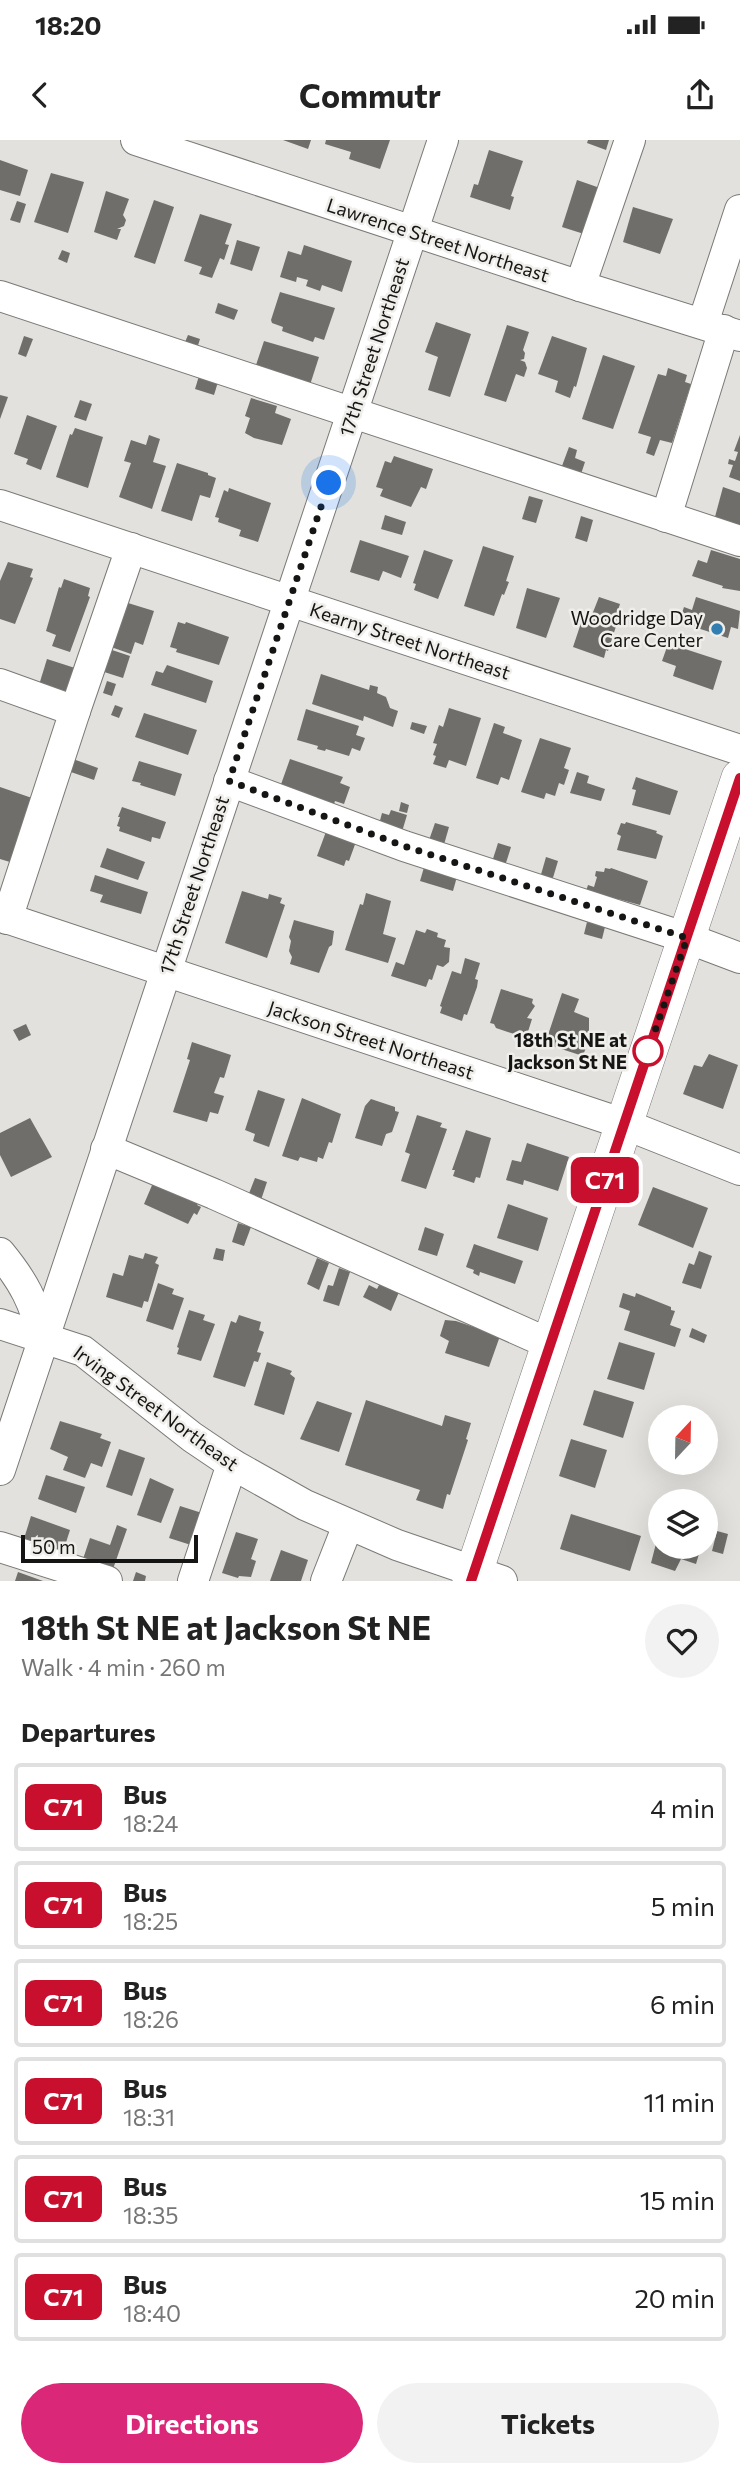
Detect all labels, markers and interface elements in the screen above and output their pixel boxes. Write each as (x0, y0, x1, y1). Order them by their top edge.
text: 18:20 (35, 9, 102, 40)
text: Commutr (299, 75, 441, 115)
icon: back (21, 76, 59, 114)
icon: share (681, 76, 719, 114)
street label: Lawrence Street Northeast (324, 193, 553, 286)
street label: 17th Street Northeast (334, 255, 413, 439)
your location (311, 465, 346, 500)
street label: Kearny Street Northeast (307, 597, 513, 684)
place label: Woodridge Day Care Center (571, 606, 703, 651)
marker: Woodridge Day Care Center (709, 621, 725, 637)
street label: 17th Street Northeast (154, 793, 233, 977)
street label: Jackson Street Northeast (265, 995, 477, 1084)
place label: 18th St NE at Jackson St NE (508, 1028, 627, 1073)
marker: 18th St NE at Jackson St NE (633, 1036, 663, 1066)
line badge: C71 (565, 1157, 645, 1203)
text: C71 (585, 1165, 625, 1194)
street label: Irving Street Northeast (69, 1340, 243, 1475)
north arrow (648, 1405, 718, 1475)
map controls (648, 1405, 718, 1559)
button: layers (648, 1489, 718, 1559)
scale bar (21, 1532, 198, 1564)
text: 50 m (32, 1535, 76, 1558)
button: heart (645, 1604, 719, 1678)
text: 18th St NE at Jackson St NE (21, 1606, 431, 1647)
text: Walk · 4 min · 260 m (21, 1653, 226, 1681)
text: Departures (21, 1716, 156, 1747)
text: Bus (123, 1778, 167, 1809)
text: C71 (43, 1792, 84, 1821)
text: 4 min (650, 1792, 715, 1823)
text: 18:24 (123, 1809, 178, 1837)
text: Bus (123, 1876, 167, 1907)
text: C71 (43, 1890, 84, 1919)
text: 5 min (651, 1890, 715, 1921)
text: 18:25 (123, 1907, 178, 1935)
text: Bus (123, 1974, 167, 2005)
text: C71 (43, 1988, 84, 2017)
text: 6 min (650, 1988, 715, 2019)
text: 18:26 (123, 2005, 179, 2033)
text: Bus (123, 2072, 167, 2103)
text: C71 (43, 2086, 84, 2115)
text: 11 min (644, 2086, 715, 2117)
text: 18:31 (123, 2103, 175, 2131)
text: Bus (123, 2170, 167, 2201)
text: C71 (43, 2184, 84, 2213)
text: 15 min (640, 2184, 715, 2215)
text: 18:35 (123, 2201, 179, 2229)
text: Bus (123, 2268, 167, 2299)
text: C71 (43, 2282, 84, 2311)
text: 20 min (634, 2282, 715, 2313)
text: 18:40 (123, 2299, 181, 2327)
button: Directions (21, 2383, 363, 2463)
button: Tickets (377, 2383, 719, 2463)

